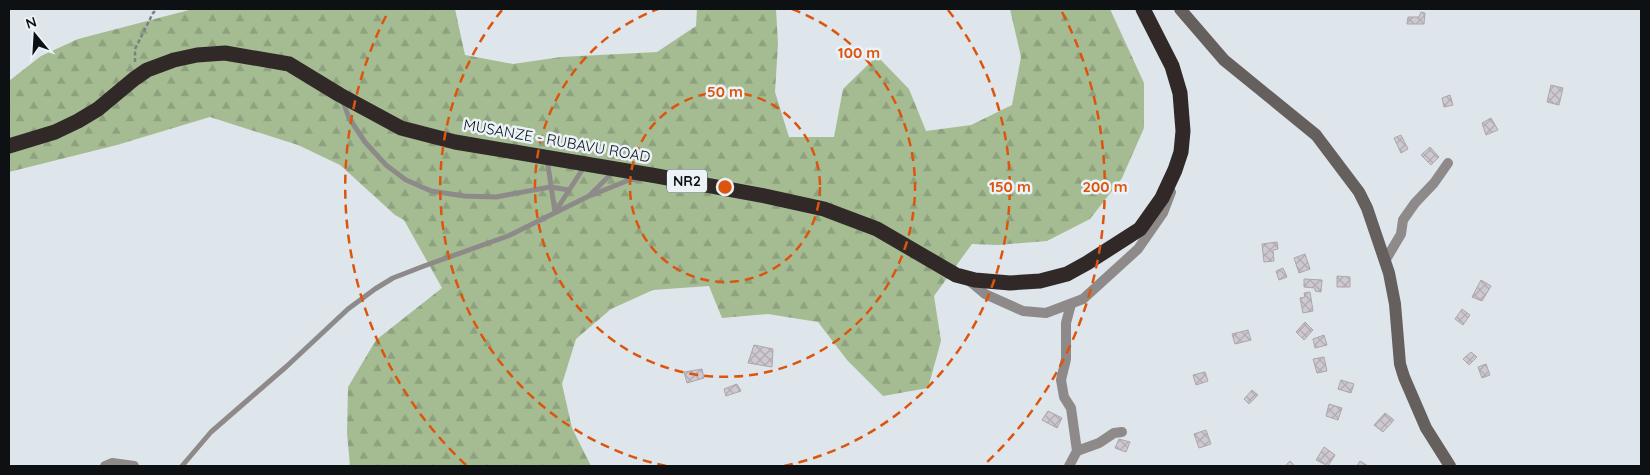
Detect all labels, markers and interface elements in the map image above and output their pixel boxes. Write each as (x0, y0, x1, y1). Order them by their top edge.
north arrow (10, 10, 60, 60)
text: N (23, 12, 39, 33)
text: 100 m (838, 43, 880, 62)
text: 50 m (707, 82, 743, 101)
street label: MUSANZE - RUBAVU ROAD (462, 115, 652, 166)
road number: NR2 (667, 170, 707, 192)
text: 150 m (989, 177, 1031, 196)
text: 200 m (1083, 177, 1128, 196)
centre of rings (716, 178, 734, 196)

